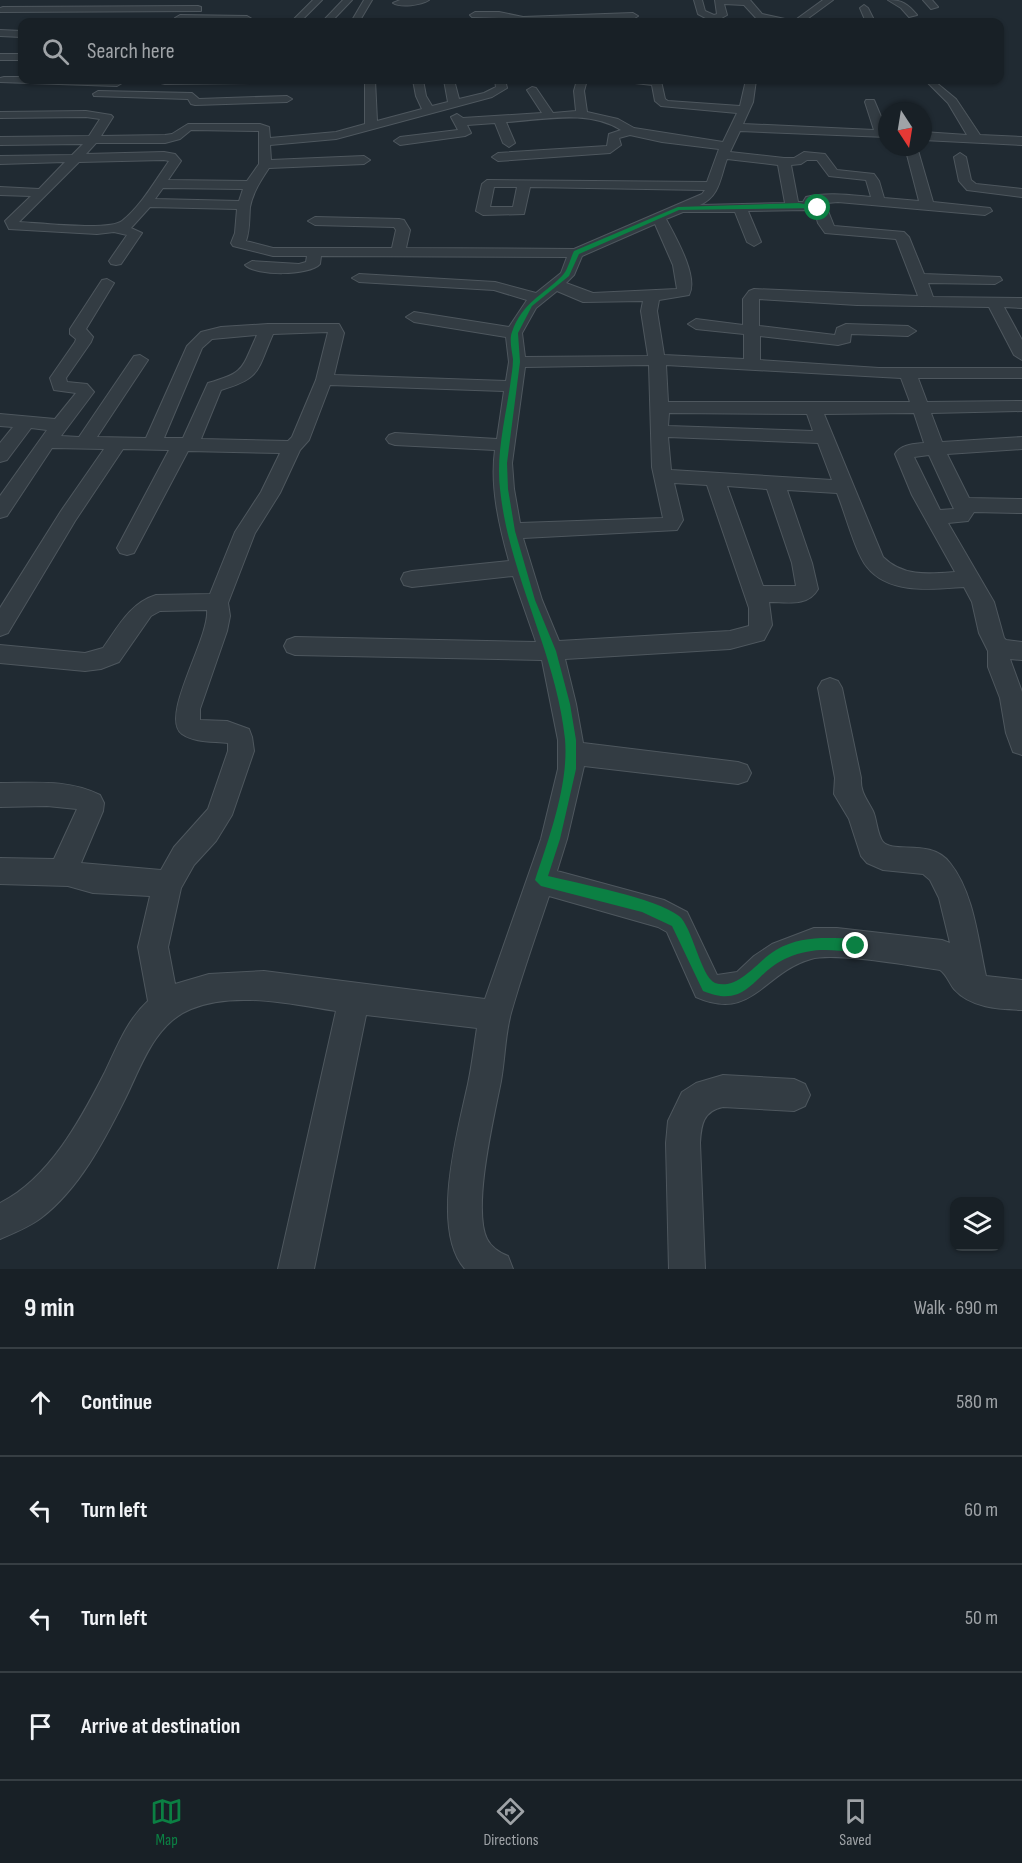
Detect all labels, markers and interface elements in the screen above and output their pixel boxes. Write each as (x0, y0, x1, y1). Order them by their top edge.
search box (18, 18, 1004, 84)
icon: search (39, 35, 72, 68)
text: Search here (87, 38, 174, 65)
north arrow (878, 102, 932, 156)
route start (804, 194, 830, 220)
route end (842, 932, 868, 958)
map controls (950, 1197, 1004, 1251)
button: layers (950, 1197, 1004, 1251)
text: 9 min (24, 1293, 74, 1324)
text: Walk · 690 m (914, 1296, 998, 1320)
icon: ahead (24, 1386, 57, 1419)
text: Continue (81, 1389, 152, 1416)
text: 580 m (956, 1390, 998, 1414)
icon: left (24, 1494, 57, 1527)
text: Turn left (81, 1497, 147, 1524)
text: 60 m (964, 1498, 998, 1522)
icon: left (24, 1602, 57, 1635)
text: Turn left (81, 1605, 147, 1632)
text: 50 m (965, 1606, 998, 1630)
icon: arrive (24, 1710, 57, 1743)
text: Arrive at destination (81, 1713, 240, 1740)
tab: Map (150, 1795, 183, 1850)
tab: Directions (483, 1795, 539, 1850)
tab: Saved (839, 1795, 872, 1850)

